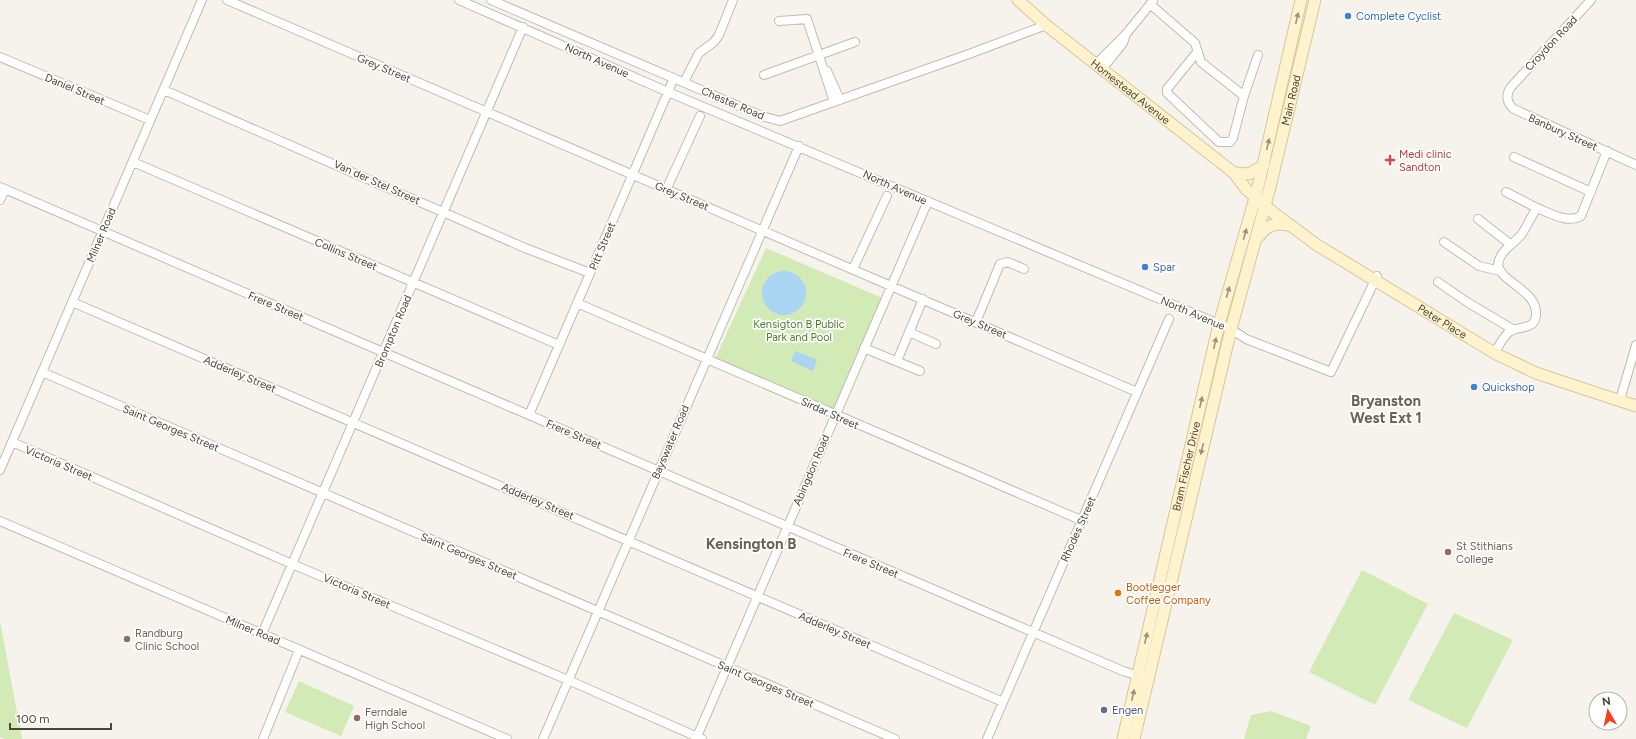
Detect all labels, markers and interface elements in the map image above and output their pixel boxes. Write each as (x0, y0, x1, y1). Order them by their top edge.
place label: Complete Cyclist (1356, 10, 1441, 23)
one-way arrow (1295, 11, 1301, 24)
marker: Complete Cyclist (1343, 11, 1353, 21)
street label: Croydon Road (1523, 13, 1580, 74)
street label: North Avenue (563, 41, 631, 80)
street label: Grey Street (355, 51, 413, 86)
street label: Homestead Avenue (1088, 57, 1172, 127)
street label: Daniel Street (43, 71, 107, 108)
street label: Main Road (1279, 74, 1304, 127)
street label: Chester Road (699, 84, 766, 123)
street label: Banbury Street (1526, 111, 1599, 153)
one-way arrow (1266, 138, 1272, 151)
place label: Medi clinic Sandton (1399, 148, 1452, 174)
marker: Medi clinic Sandton (1384, 154, 1396, 166)
street label: Van der Stel Street (332, 158, 422, 207)
street label: North Avenue (861, 168, 929, 207)
street label: Grey Street (653, 179, 711, 214)
street label: Milner Road (84, 206, 119, 265)
street label: Pitt Street (587, 220, 618, 272)
one-way arrow (1242, 228, 1248, 240)
street label: Collins Street (313, 235, 379, 273)
place label: Spar (1153, 261, 1176, 274)
marker: Spar (1140, 262, 1150, 272)
one-way arrow (1225, 286, 1231, 298)
street label: Frere Street (246, 289, 305, 324)
street label: Brompton Road (372, 293, 415, 369)
street label: North Avenue (1159, 294, 1227, 333)
street label: Peter Place (1415, 302, 1469, 342)
street label: Grey Street (951, 307, 1009, 342)
park label: Kensigton B Public Park and Pool (753, 318, 845, 344)
one-way arrow (1212, 337, 1218, 349)
street label: Adderley Street (202, 353, 278, 396)
place label: Quickshop (1482, 381, 1535, 394)
marker: Quickshop (1469, 382, 1479, 392)
district label: Bryanston West Ext 1 (1350, 392, 1422, 427)
street label: Sirdar Street (799, 395, 861, 432)
one-way arrow (1198, 396, 1204, 408)
street label: Saint Georges Street (121, 402, 221, 455)
street label: Bayswater Road (649, 403, 692, 481)
street label: Frere Street (544, 417, 603, 452)
street label: Bram Fischer Drive (1170, 420, 1203, 513)
street label: Abingdon Road (791, 433, 832, 508)
street label: Victoria Street (23, 443, 95, 484)
one-way arrow (1199, 443, 1205, 455)
street label: Adderley Street (500, 480, 576, 523)
street label: Rhodes Street (1058, 494, 1099, 564)
street label: Saint Georges Street (419, 530, 519, 583)
district label: Kensington B (706, 535, 796, 553)
place label: St Stithians College (1456, 540, 1513, 566)
street label: Frere Street (841, 546, 900, 581)
marker: St Stithians College (1443, 547, 1453, 557)
street label: Victoria Street (321, 571, 393, 612)
place label: Bootlegger Coffee Company (1126, 581, 1211, 607)
marker: Bootlegger Coffee Company (1113, 588, 1123, 598)
street label: Adderley Street (797, 609, 873, 652)
street label: Milner Road (223, 613, 282, 648)
place label: Randburg Clinic School (135, 627, 199, 653)
one-way arrow (1144, 631, 1150, 644)
marker: Randburg Clinic School (122, 634, 132, 644)
street label: Saint Georges Street (716, 658, 816, 711)
one-way arrow (1130, 689, 1136, 701)
north arrow (1588, 691, 1628, 731)
text: N (1601, 695, 1612, 709)
place label: Engen (1112, 704, 1143, 717)
scale bar (10, 705, 111, 731)
marker: Engen (1099, 705, 1109, 715)
place label: Ferndale High School (365, 706, 425, 732)
text: 100 m (16, 712, 50, 726)
marker: Ferndale High School (352, 713, 362, 723)

